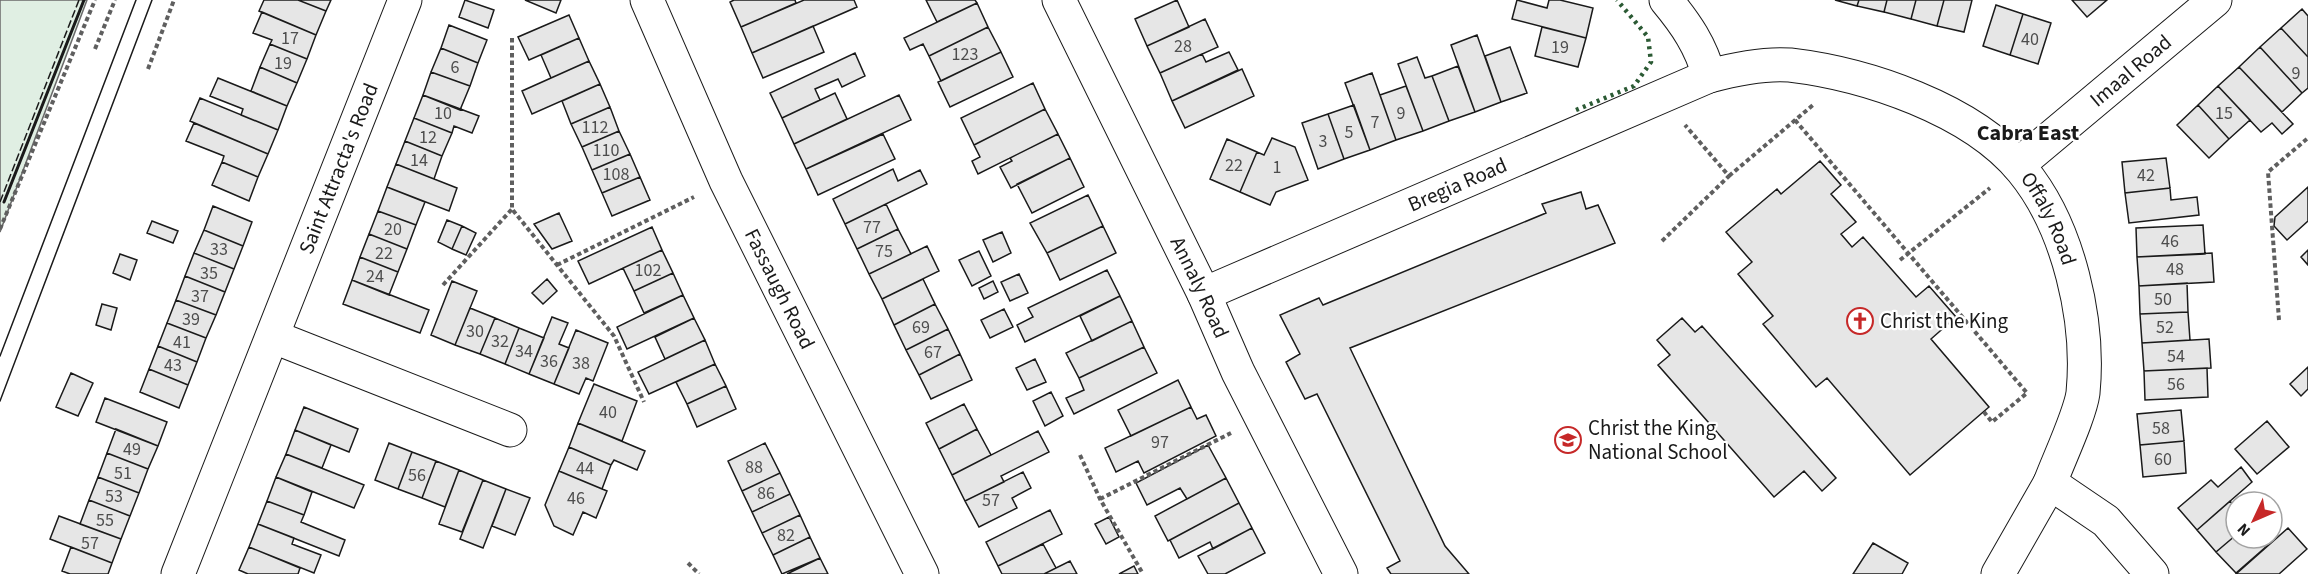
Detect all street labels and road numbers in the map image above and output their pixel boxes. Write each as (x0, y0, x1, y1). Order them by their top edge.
street label: Imaal Road (2083, 27, 2178, 114)
street label: Saint Attracta's Road (291, 79, 386, 259)
street label: Bregia Road (1403, 150, 1512, 219)
street label: Offaly Road (2013, 165, 2084, 269)
street label: Fassaugh Road (737, 223, 822, 354)
street label: Annaly Road (1163, 231, 1236, 343)

